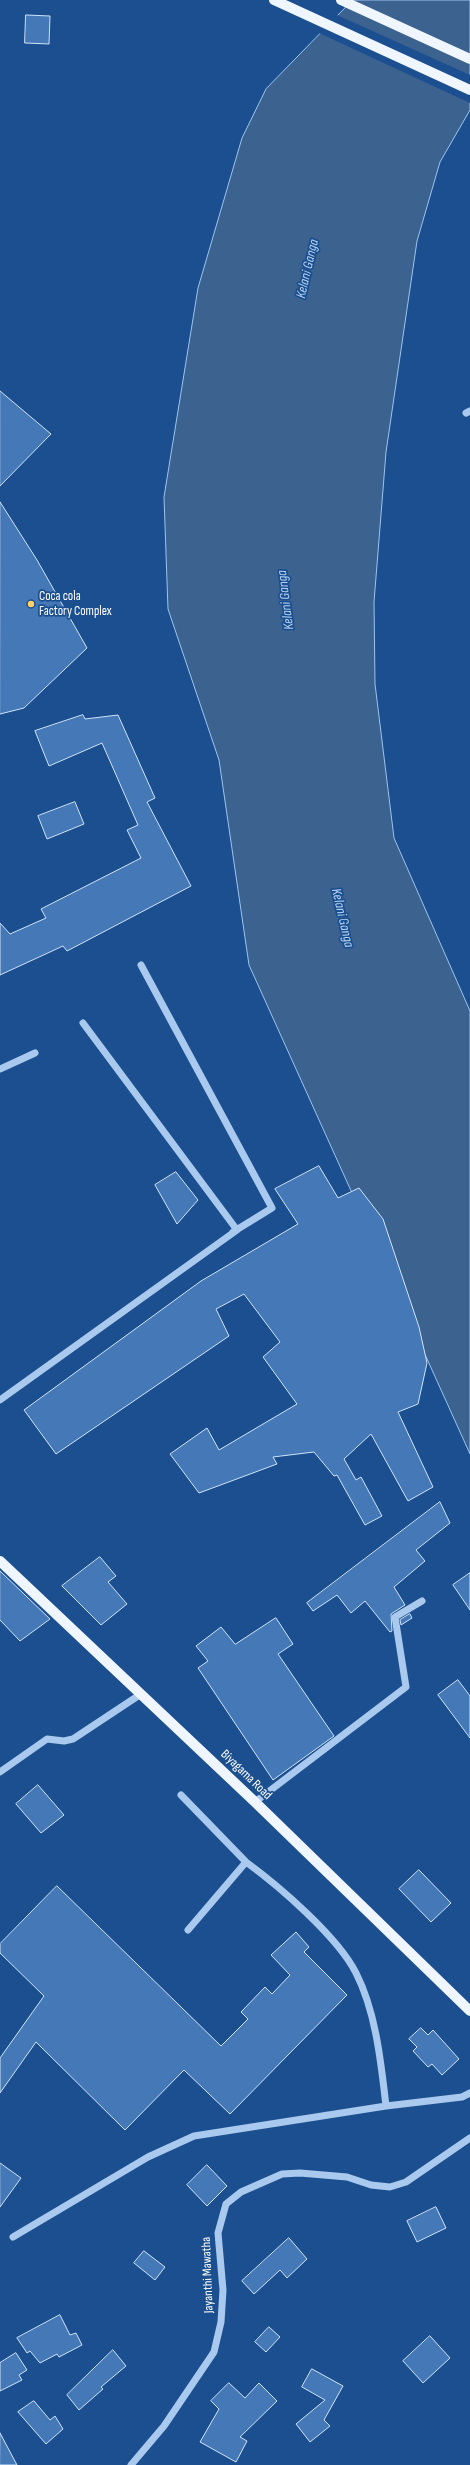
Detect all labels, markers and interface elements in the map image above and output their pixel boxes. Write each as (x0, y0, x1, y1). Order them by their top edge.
water label: Kelani Ganga (293, 238, 323, 300)
water label: Kelani Ganga (274, 569, 298, 631)
place label: Coca cola Factory Complex (39, 589, 112, 620)
marker: Coca cola Factory Complex (26, 599, 36, 609)
water label: Kelani Ganga (327, 887, 357, 949)
street label: Biyagama Road (217, 1747, 275, 1803)
street label: Jayanthi Mawatha (199, 2237, 217, 2313)

